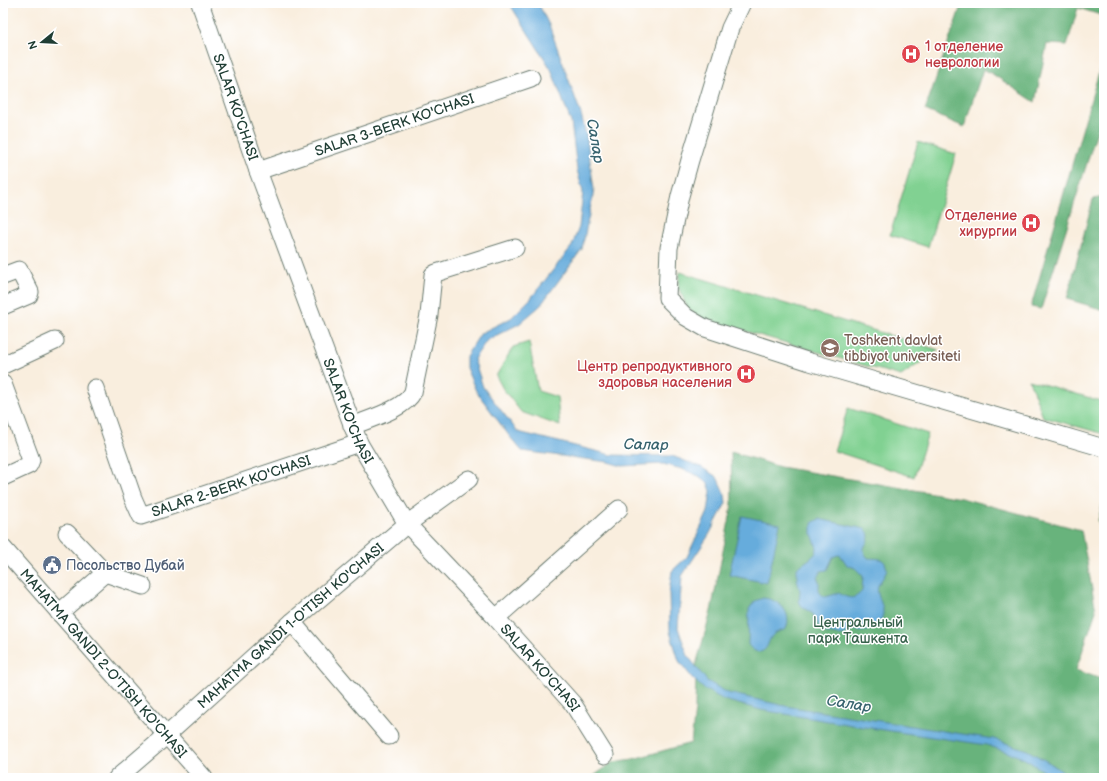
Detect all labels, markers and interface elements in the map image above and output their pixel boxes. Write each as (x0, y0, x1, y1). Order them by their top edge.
north arrow (22, 22, 62, 62)
place label: 1 отделение неврологии (925, 38, 1004, 71)
text: N (26, 39, 40, 51)
hospital icon: 1 отделение неврологии (900, 43, 922, 65)
street label: SALAR KO'CHASI (210, 51, 262, 163)
street label: SALAR 3-BERK KO'CHASI (312, 90, 476, 160)
water label: Салар (582, 117, 608, 165)
place label: Отделение хирургии (945, 207, 1017, 240)
hospital icon: Отделение хирургии (1020, 212, 1042, 234)
place label: Toshkent davlat tibbiyot universiteti (844, 332, 961, 365)
school or university icon: Toshkent davlat tibbiyot universiteti (819, 337, 841, 359)
street label: SALAR KO'CHASI (320, 356, 378, 466)
place label: Центр репродуктивного здоровья населения (577, 358, 732, 391)
hospital icon: Центр репродуктивного здоровья населения (735, 363, 757, 385)
water label: Салар (623, 435, 669, 455)
street label: SALAR 2-BERK KO'CHASI (149, 451, 313, 520)
street label: MAHATMA GANDI 1-O'TISH KO'CHASI (194, 539, 387, 712)
public building icon: Посольство Дубай (41, 554, 63, 576)
place label: Посольство Дубай (66, 557, 185, 574)
street label: MAHATMA GANDI 2-O'TISH KO'CHASI (17, 565, 191, 761)
park label: Центральный парк Ташкента (808, 614, 909, 647)
street label: SALAR KO'CHASI (497, 620, 584, 714)
water label: Салар (825, 691, 873, 717)

